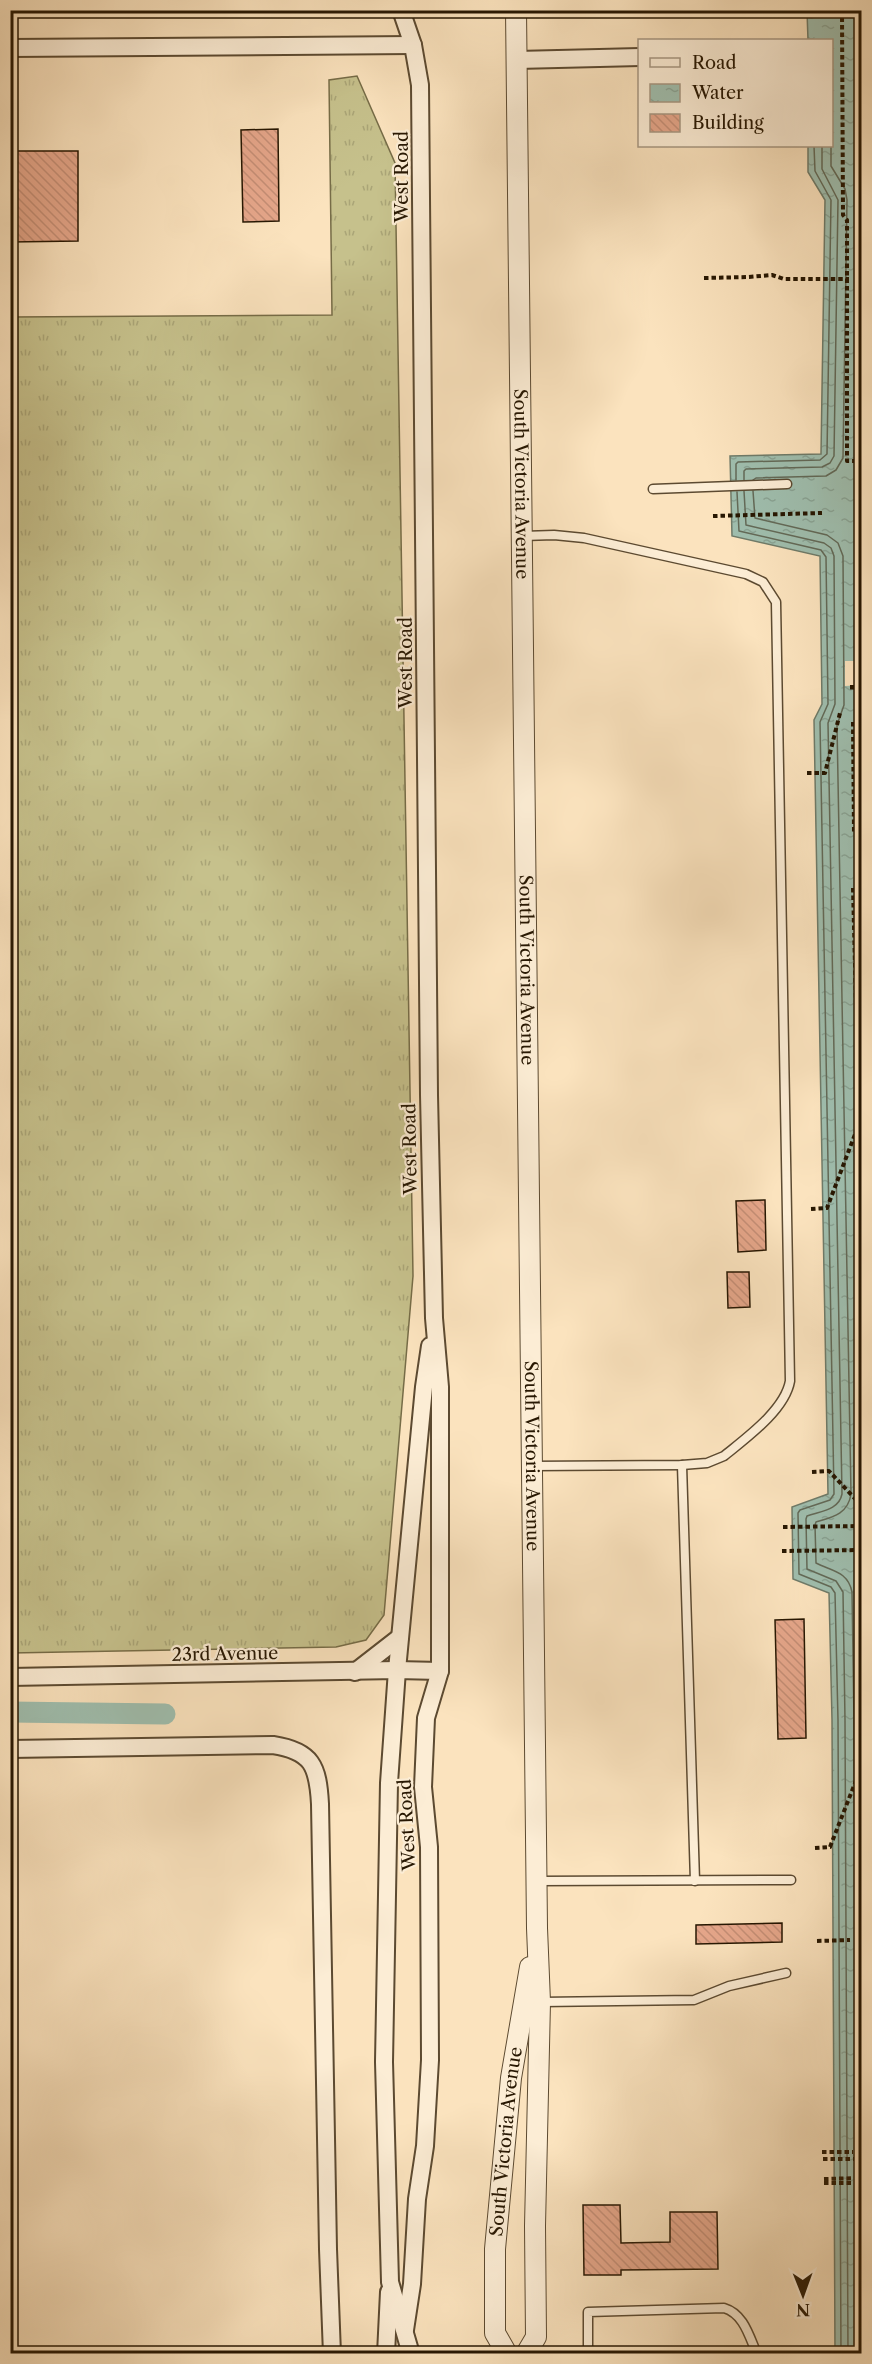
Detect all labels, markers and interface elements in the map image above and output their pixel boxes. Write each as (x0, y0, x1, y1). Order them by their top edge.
legend (638, 39, 833, 147)
text: Road (692, 52, 737, 74)
text: Water (691, 82, 744, 104)
text: Building (692, 112, 764, 134)
street label: West Road (391, 131, 413, 224)
street label: South Victoria Avenue (509, 389, 533, 579)
street label: West Road (395, 617, 417, 710)
street label: South Victoria Avenue (514, 875, 539, 1065)
street label: West Road (398, 1103, 422, 1196)
street label: South Victoria Avenue (520, 1361, 544, 1551)
street label: 23rd Avenue (172, 1642, 278, 1666)
street label: West Road (394, 1779, 420, 1872)
street label: South Victoria Avenue (485, 2045, 527, 2238)
north arrow (773, 2265, 833, 2325)
text: N (796, 2300, 810, 2320)

